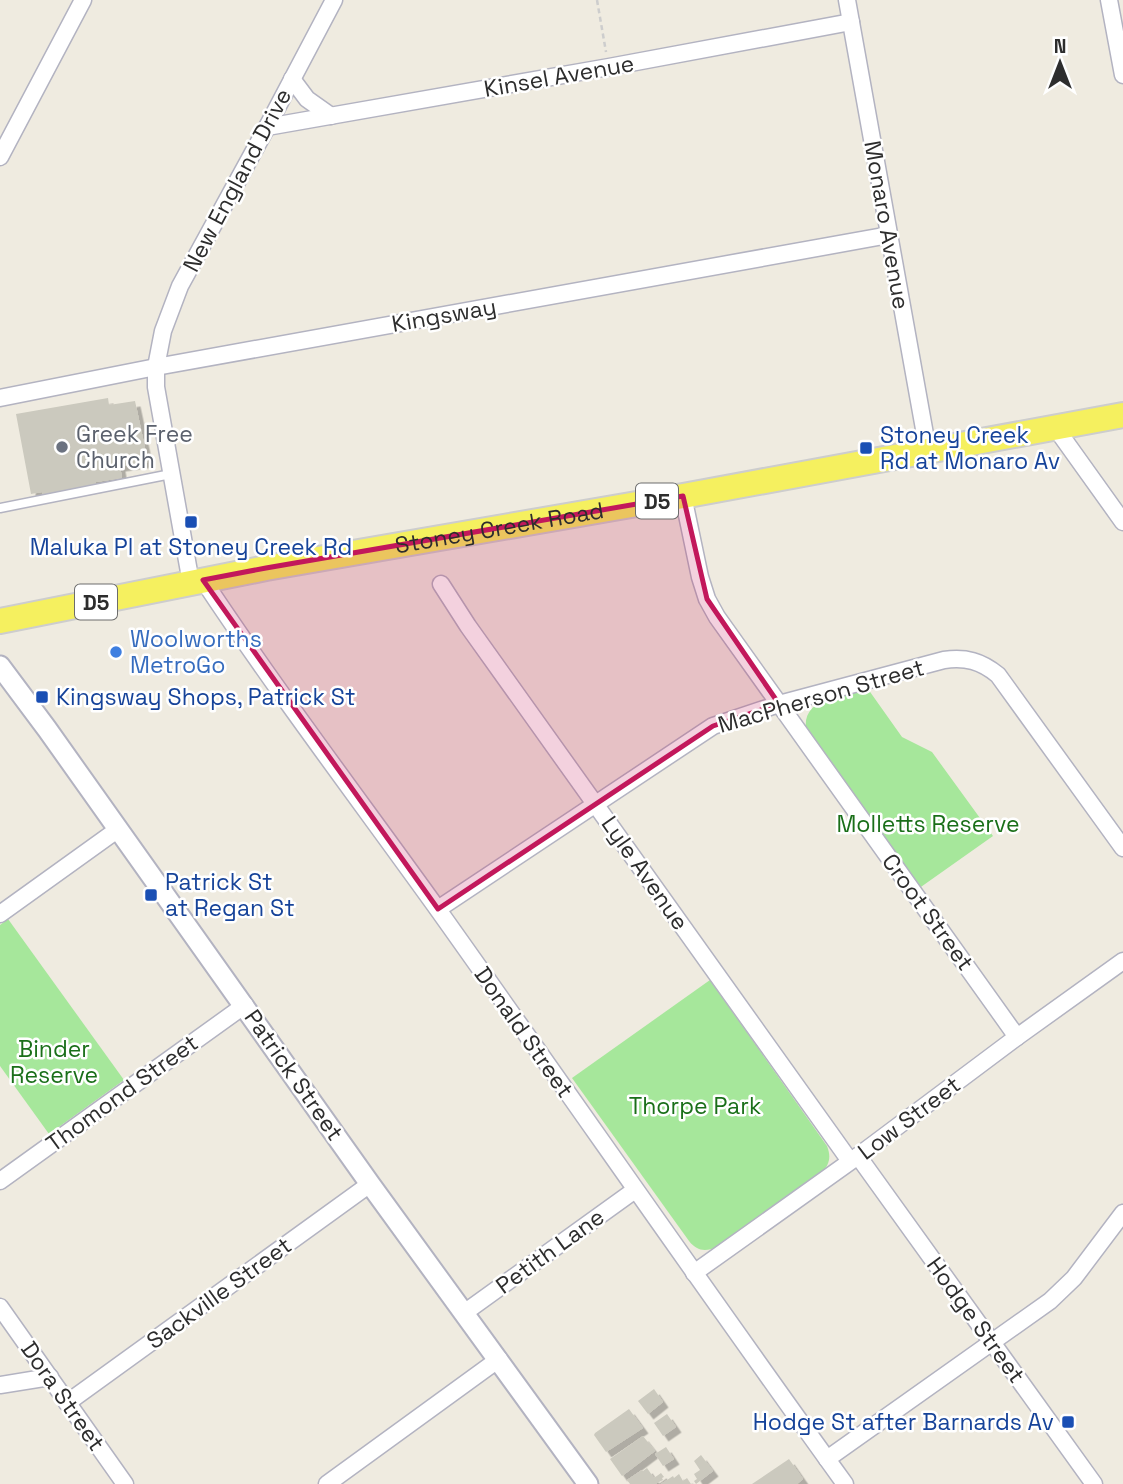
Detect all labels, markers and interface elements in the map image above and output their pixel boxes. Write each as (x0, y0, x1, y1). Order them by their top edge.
north arrow (1025, 28, 1095, 98)
text: N (1054, 34, 1066, 59)
street label: Kinsel Avenue (482, 48, 636, 104)
street label: New England Drive (176, 83, 298, 277)
street label: Monaro Avenue (857, 138, 917, 312)
street label: Kingsway (389, 291, 499, 339)
place label: Greek Free Church (76, 419, 193, 475)
place label: Stoney Creek Rd at Monaro Av (880, 420, 1060, 476)
marker: Greek Free Church (54, 439, 70, 455)
marker: Stoney Creek Rd at Monaro Av (858, 440, 874, 456)
road number: D5 (636, 484, 678, 518)
street label: Stoney Creek Road (393, 495, 606, 560)
marker: Maluka Pl at Stoney Creek Rd (183, 514, 199, 530)
place label: Maluka Pl at Stoney Creek Rd (30, 532, 352, 562)
road number: D5 (75, 584, 117, 620)
place label: Woolworths MetroGo (130, 624, 262, 680)
marker: Woolworths MetroGo (108, 644, 124, 660)
street label: MacPherson Street (714, 652, 928, 740)
place label: Kingsway Shops, Patrick St (56, 682, 356, 712)
marker: Kingsway Shops, Patrick St (34, 689, 50, 705)
park label: Molletts Reserve (836, 809, 1020, 839)
street label: Lyle Avenue (595, 810, 695, 936)
street label: Croot Street (875, 847, 981, 977)
place label: Patrick St at Regan St (165, 867, 295, 923)
marker: Patrick St at Regan St (143, 887, 159, 903)
street label: Donald Street (468, 961, 580, 1103)
street label: Patrick Street (238, 1004, 350, 1146)
street label: Thomond Street (40, 1028, 204, 1158)
park label: Binder Reserve (10, 1034, 98, 1090)
street label: Low Street (852, 1070, 966, 1166)
park label: Thorpe Park (629, 1091, 761, 1121)
street label: Petith Lane (490, 1202, 610, 1300)
street label: Sackville Street (141, 1230, 297, 1356)
street label: Hodge Street (920, 1251, 1032, 1389)
street label: Dora Street (14, 1335, 112, 1457)
place label: Hodge St after Barnards Av (753, 1407, 1054, 1437)
marker: Hodge St after Barnards Av (1060, 1414, 1076, 1430)

